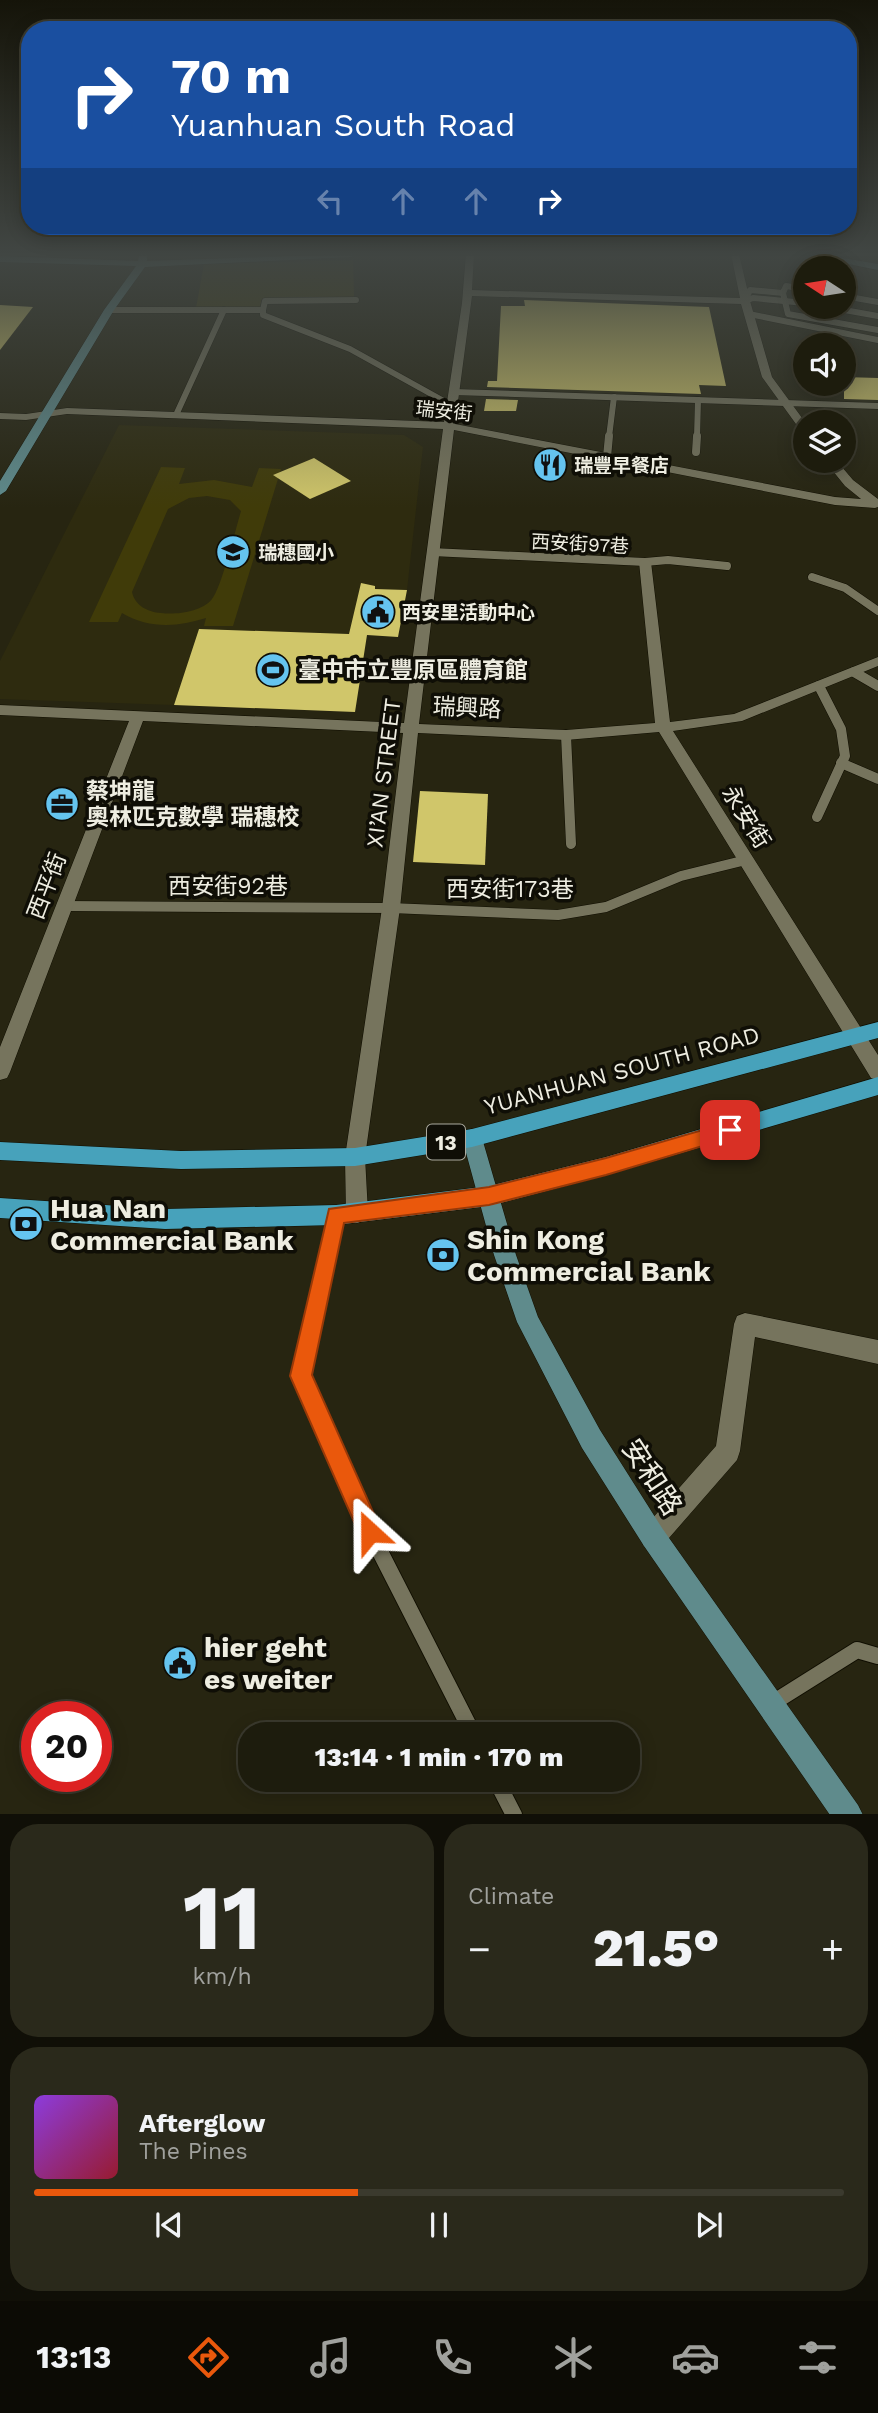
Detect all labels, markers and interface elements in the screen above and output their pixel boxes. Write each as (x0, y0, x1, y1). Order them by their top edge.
text: 70 m (171, 47, 291, 105)
icon: right (56, 49, 147, 140)
text: Yuanhuan South Road (171, 106, 515, 144)
icon: left (311, 182, 349, 220)
icon: ahead (384, 182, 422, 220)
icon: ahead (457, 182, 495, 220)
icon: right (530, 182, 568, 220)
north arrow (793, 256, 856, 318)
map controls (793, 256, 856, 473)
button: sound (793, 333, 856, 396)
street label: 瑞安街 (414, 397, 474, 425)
button: layers (793, 410, 856, 473)
restaurant icon: 瑞豐早餐店 (531, 446, 569, 484)
place label: 瑞豐早餐店 (574, 454, 669, 477)
street label: 西安街97巷 (530, 530, 630, 558)
school or university icon: 瑞穗國小 (214, 533, 252, 571)
place label: 瑞穗國小 (258, 541, 334, 564)
public building icon: 西安里活動中心 (359, 593, 397, 631)
place label: 西安里活動中心 (402, 601, 535, 624)
sports icon: 臺中市立豐原區體育館 (254, 651, 292, 689)
place label: 臺中市立豐原區體育館 (298, 657, 528, 684)
street label: 瑞興路 (432, 693, 502, 723)
street label: XI’AN STREET (361, 697, 407, 849)
place label: 蔡坤龍 奧林匹克數學 瑞穗校 (86, 778, 300, 831)
street label: 永安街 (716, 781, 776, 853)
office icon: 蔡坤龍 奧林匹克數學 瑞穗校 (43, 785, 81, 823)
street label: 西平街 (22, 849, 72, 923)
street label: 西安街92巷 (168, 873, 288, 900)
street label: 西安街173巷 (446, 876, 574, 903)
street label: YUANHUAN SOUTH ROAD (481, 1021, 763, 1121)
pin (700, 1100, 760, 1160)
icon: arrive (711, 1111, 749, 1149)
road number: 13 (427, 1124, 465, 1160)
place label: Hua Nan Commercial Bank (50, 1192, 294, 1257)
bank icon: Hua Nan Commercial Bank (7, 1205, 45, 1243)
place label: Shin Kong Commercial Bank (467, 1223, 711, 1288)
bank icon: Shin Kong Commercial Bank (424, 1236, 462, 1274)
street label: 安和路 (615, 1433, 689, 1521)
position arrow (333, 1495, 407, 1569)
place label: hier geht es weiter (204, 1631, 332, 1696)
public building icon: hier geht es weiter (161, 1644, 199, 1682)
speed limit sign: 20 (21, 1701, 112, 1792)
text: 13:14 · 1 min · 170 m (315, 1742, 563, 1772)
text: 11 (183, 1864, 261, 1971)
text: Climate (468, 1883, 554, 1910)
text: 21.5° (593, 1918, 719, 1979)
text: − (468, 1927, 491, 1971)
text: + (821, 1927, 844, 1971)
text: km/h (192, 1963, 252, 1990)
text: Afterglow (139, 2108, 265, 2138)
text: The Pines (139, 2138, 248, 2165)
icon: previous (150, 2206, 188, 2244)
icon: pause (420, 2206, 458, 2244)
icon: next (690, 2206, 728, 2244)
icon: directions (184, 2333, 233, 2382)
icon: music (306, 2333, 355, 2382)
icon: phone (428, 2333, 477, 2382)
icon: climate (549, 2333, 598, 2382)
icon: car (671, 2333, 720, 2382)
icon: filters (793, 2333, 842, 2382)
text: 13:13 (36, 2338, 112, 2376)

